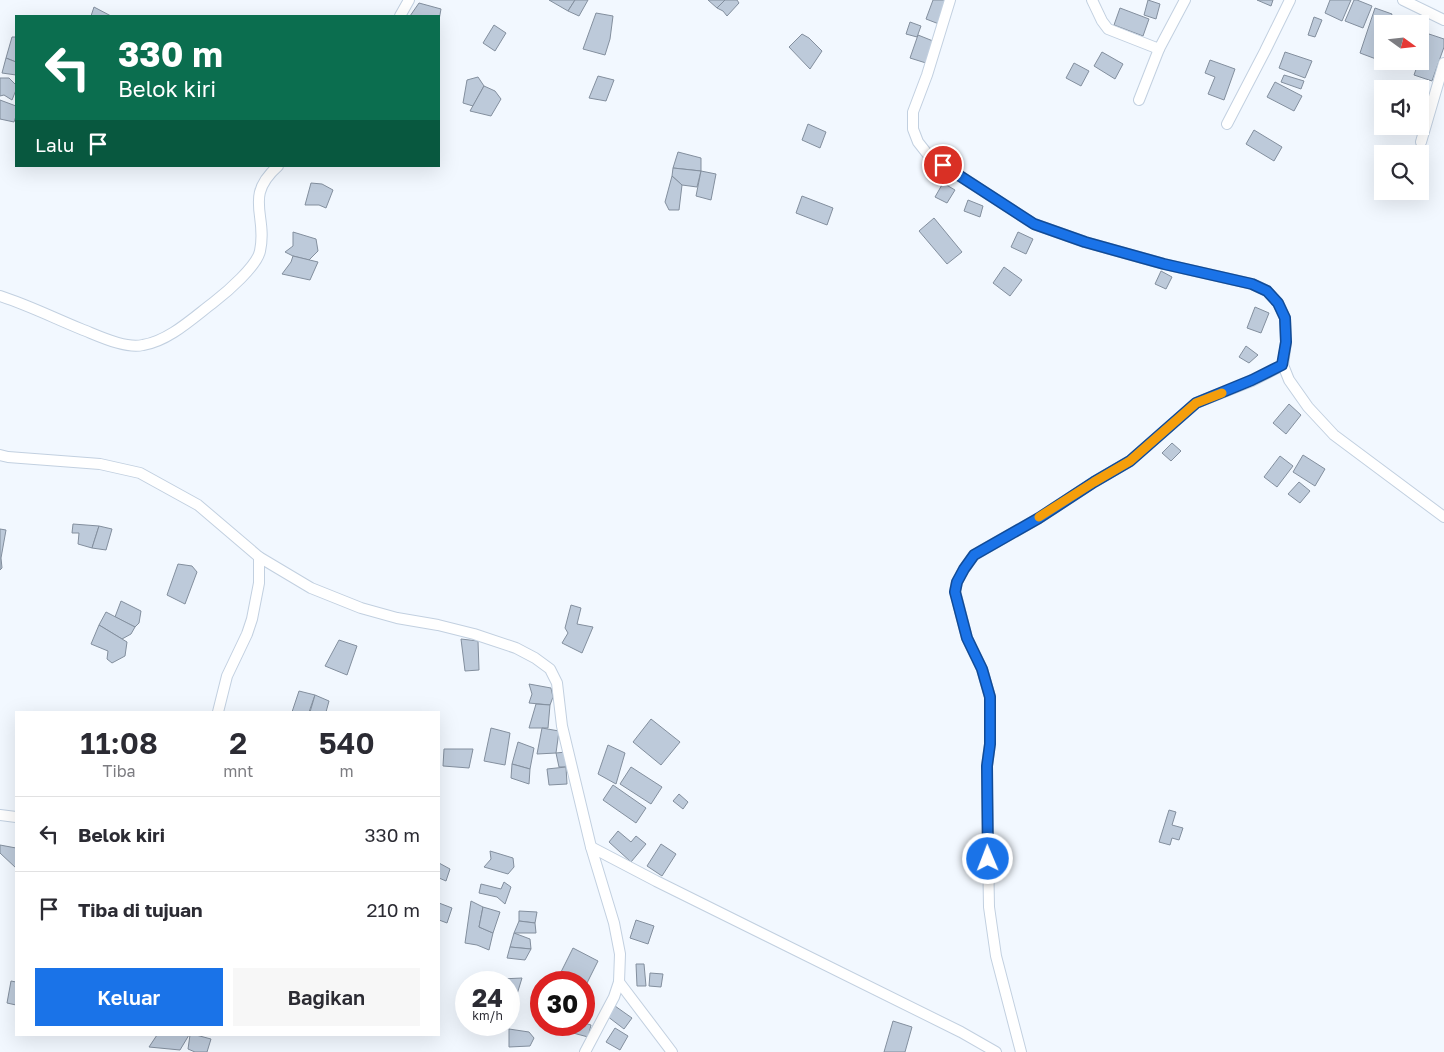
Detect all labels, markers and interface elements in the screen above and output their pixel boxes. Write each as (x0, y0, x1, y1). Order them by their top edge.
north arrow (1374, 15, 1429, 70)
map controls (1374, 15, 1429, 200)
text: 330 m (118, 33, 223, 75)
icon: left (35, 35, 100, 100)
text: Belok kiri (118, 75, 216, 102)
button: sound (1374, 80, 1429, 135)
icon: arrive (84, 130, 112, 158)
text: Lalu (35, 133, 74, 156)
pin (922, 144, 964, 186)
button: search (1374, 145, 1429, 200)
icon: arrive (929, 151, 957, 179)
text: 11:08 (80, 725, 158, 761)
text: 2 (229, 725, 247, 761)
text: 540 (319, 725, 375, 761)
text: Tiba (103, 761, 136, 781)
text: mnt (223, 761, 253, 781)
text: m (340, 761, 354, 781)
icon: left (35, 820, 63, 848)
text: Belok kiri (78, 823, 165, 846)
text: 330 m (364, 823, 420, 846)
position arrow (961, 832, 1013, 884)
icon: arrive (35, 895, 63, 923)
text: Tiba di tujuan (78, 898, 203, 921)
text: 210 m (366, 898, 420, 921)
button: Keluar (35, 968, 223, 1026)
button: Bagikan (233, 968, 420, 1026)
speed limit sign: 30 (530, 971, 595, 1036)
text: 24 (472, 982, 503, 1013)
text: km/h (472, 1008, 503, 1023)

